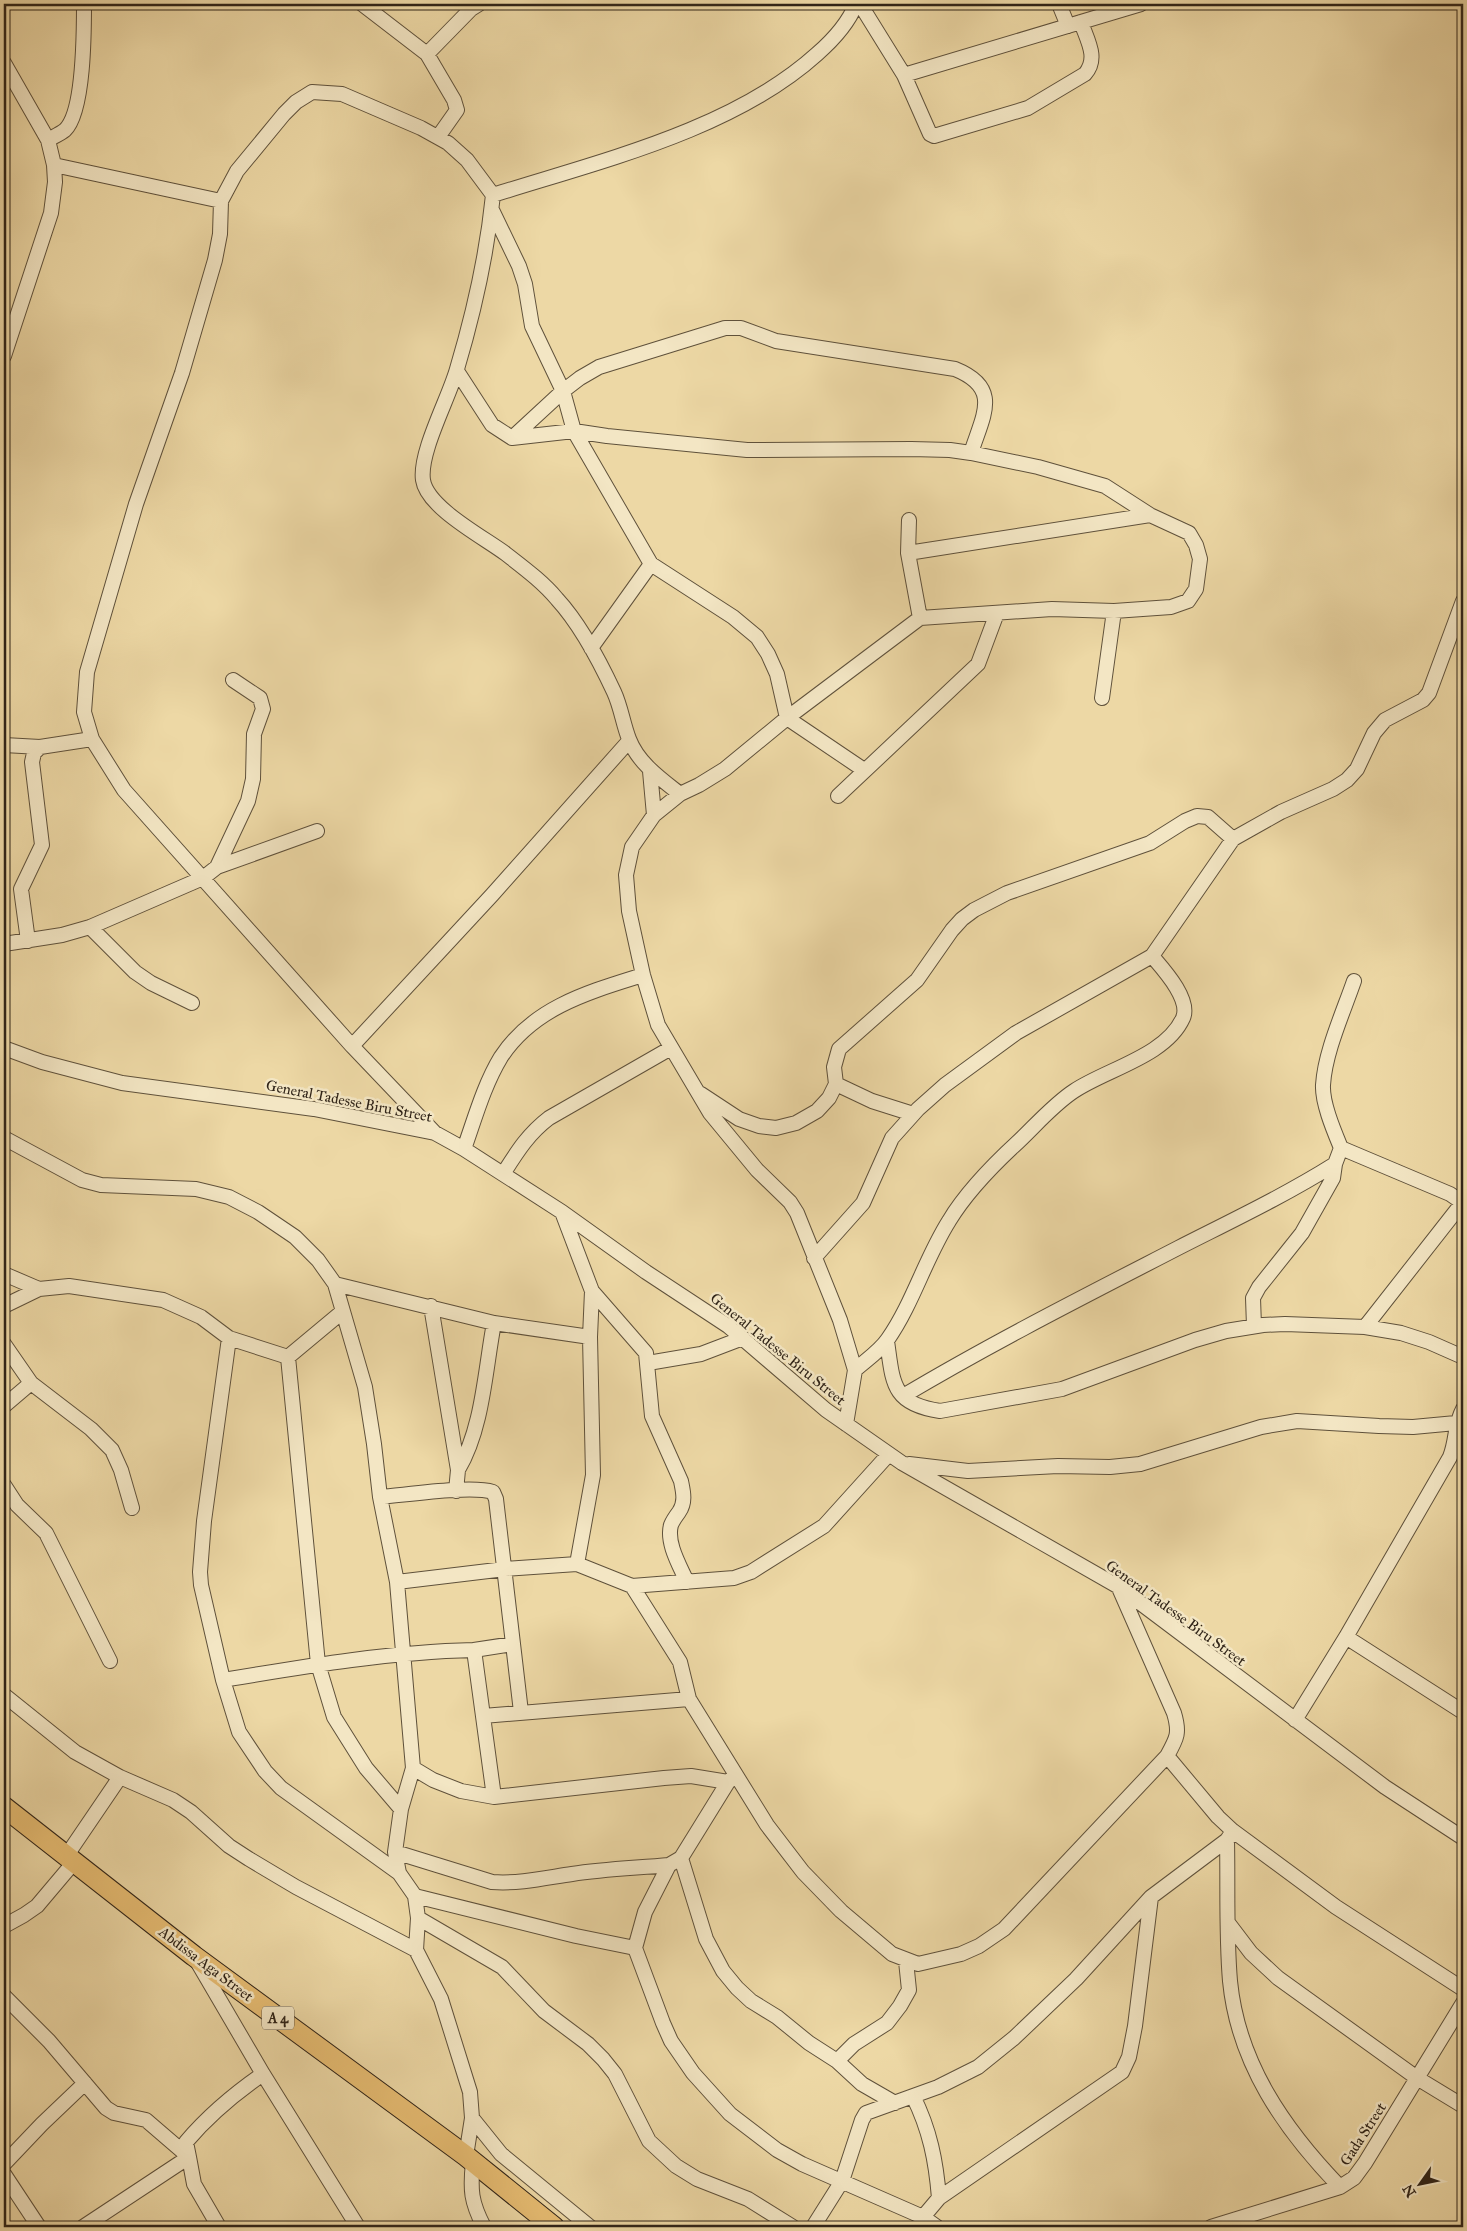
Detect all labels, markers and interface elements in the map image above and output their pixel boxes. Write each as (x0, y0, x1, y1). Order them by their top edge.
street label: General Tadesse Biru Street (264, 1076, 434, 1126)
street label: General Tadesse Biru Street (707, 1289, 850, 1410)
street label: General Tadesse Biru Street (1102, 1556, 1250, 1670)
street label: Abdissa Aga Street (154, 1922, 257, 2006)
road number: A 4 (262, 2006, 294, 2030)
street label: Gada Street (1336, 2098, 1390, 2169)
north arrow (1394, 2158, 1444, 2208)
text: N (1399, 2181, 1420, 2200)

